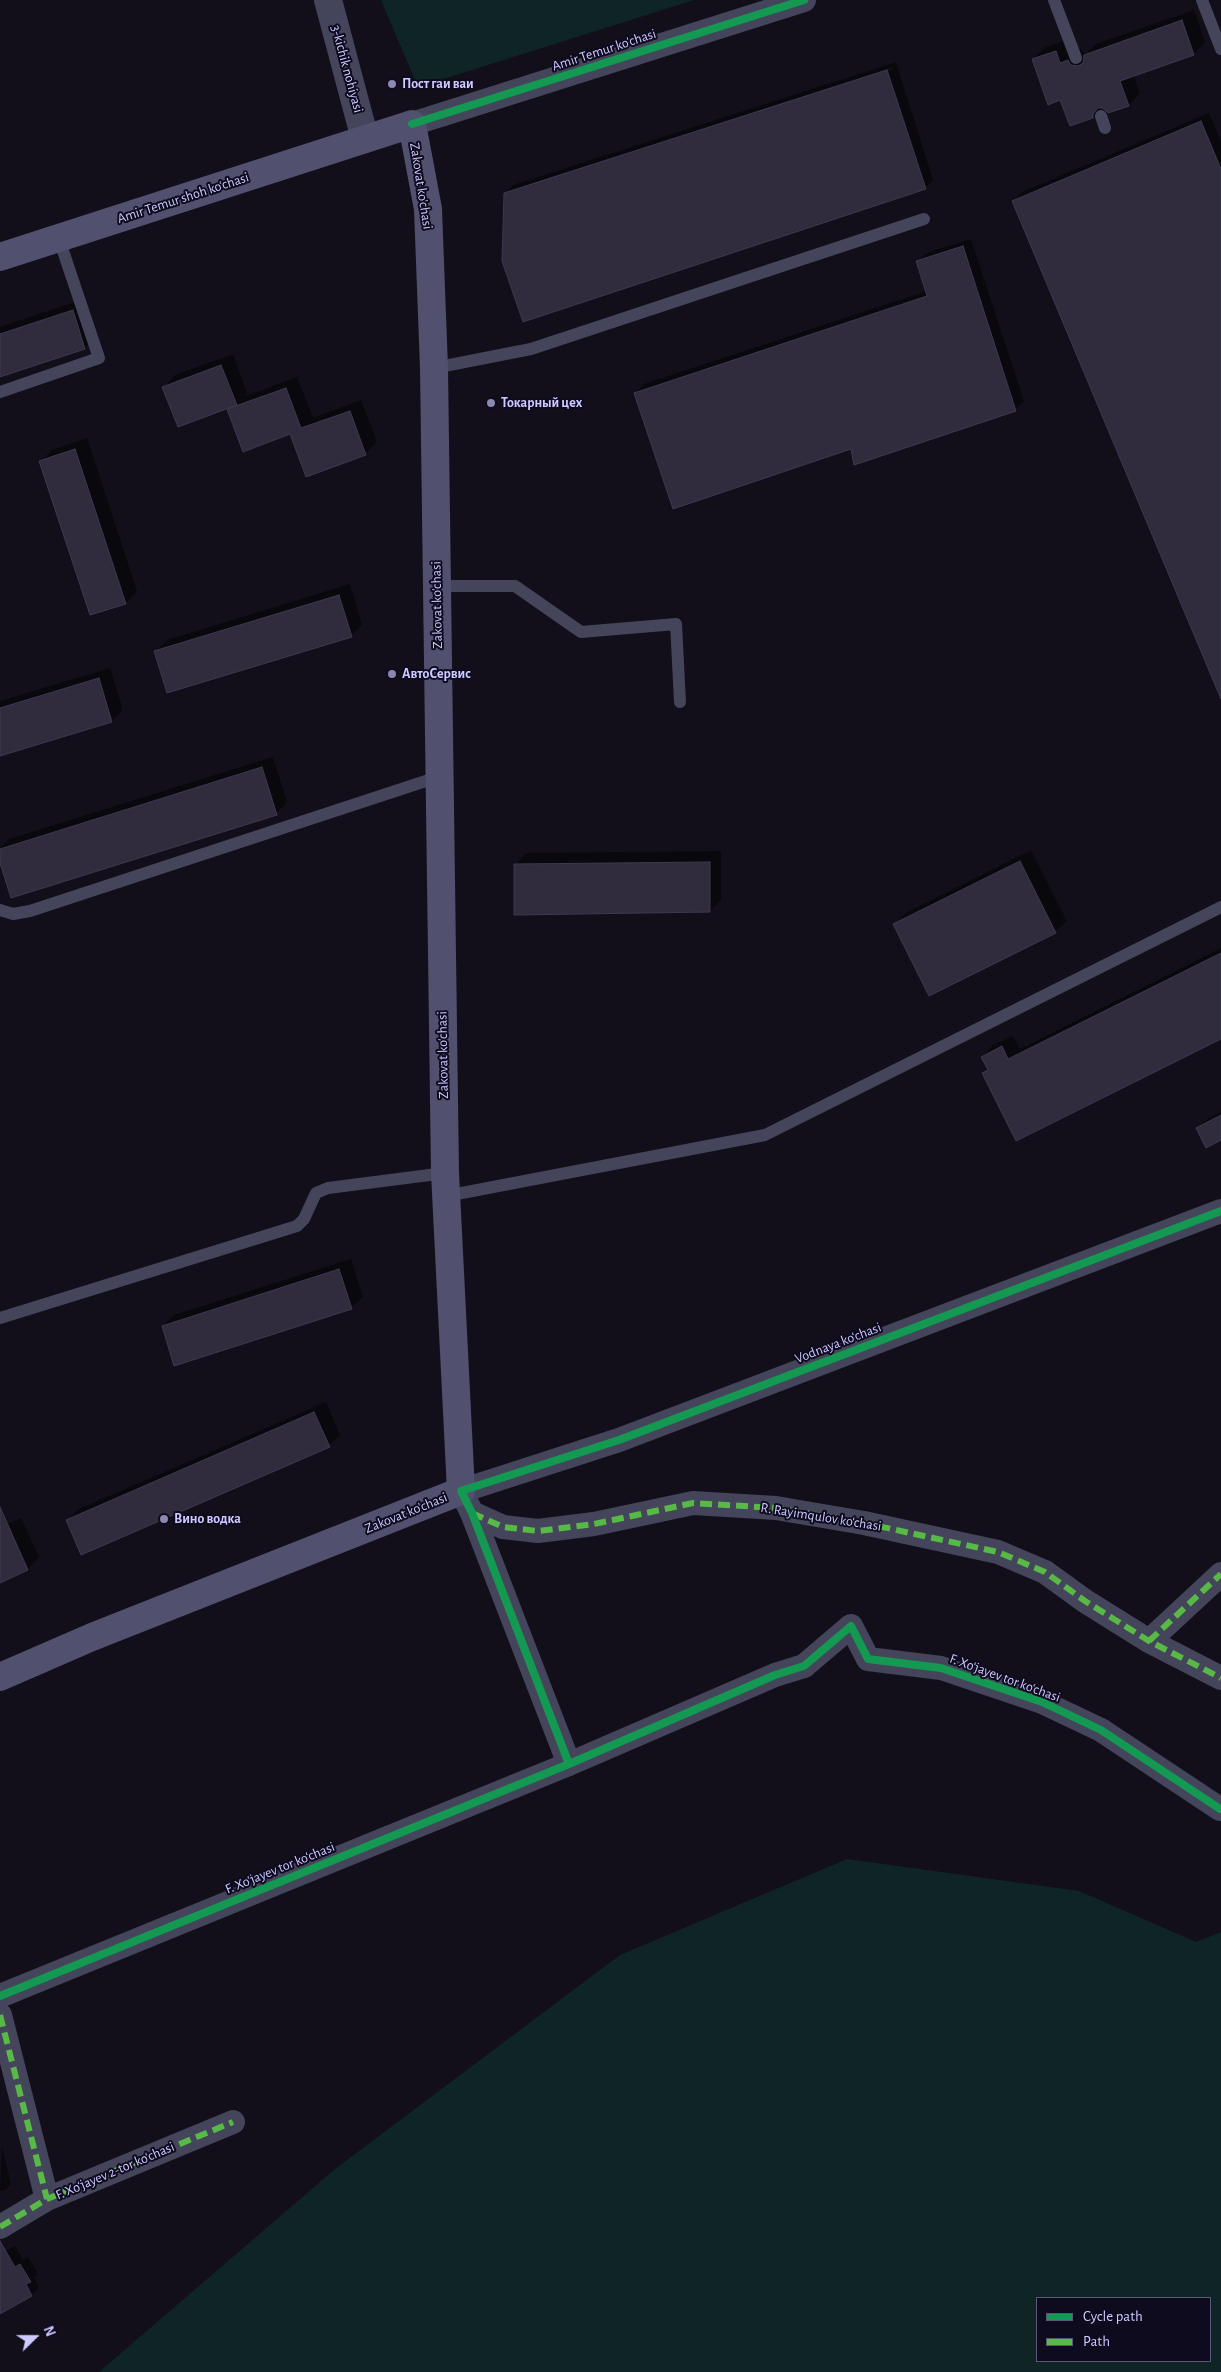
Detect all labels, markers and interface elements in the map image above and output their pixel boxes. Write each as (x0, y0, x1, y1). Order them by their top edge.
street label: 3-kichik nohiyasi (327, 23, 367, 115)
street label: Amir Temur ko'chasi (550, 25, 658, 75)
place label: Пост гаи ваи (402, 76, 474, 92)
marker: Пост гаи ваи (386, 78, 398, 90)
street label: Zakovat ko'chasi (406, 142, 436, 230)
street label: Amir Temur shoh ko‘chasi (115, 169, 251, 227)
place label: Токарный цех (501, 395, 582, 411)
marker: Токарный цех (485, 397, 497, 409)
street label: Zakovat ko'chasi (428, 561, 446, 649)
place label: АвтоСервис (402, 666, 471, 682)
marker: АвтоСервис (386, 668, 398, 680)
street label: Zakovat ko'chasi (434, 1011, 452, 1099)
street label: Vodnaya ko‘chasi (792, 1319, 884, 1367)
street label: Zakovat ko'chasi (362, 1489, 450, 1537)
street label: R. Rayimqulov ko‘chasi (759, 1499, 883, 1535)
place label: Вино водка (174, 1511, 241, 1527)
marker: Вино водка (158, 1513, 170, 1525)
street label: F. Xo‘jayev tor ko‘chasi (947, 1650, 1063, 1706)
street label: F. Xo‘jayev tor ko‘chasi (223, 1838, 337, 1898)
street label: F. Xo‘jayev 2-tor ko‘chasi (53, 2138, 177, 2204)
legend (1036, 2297, 1211, 2362)
text: Cycle path (1083, 2309, 1143, 2324)
north arrow (10, 2312, 60, 2362)
text: N (41, 2324, 57, 2339)
text: Path (1083, 2334, 1110, 2349)

